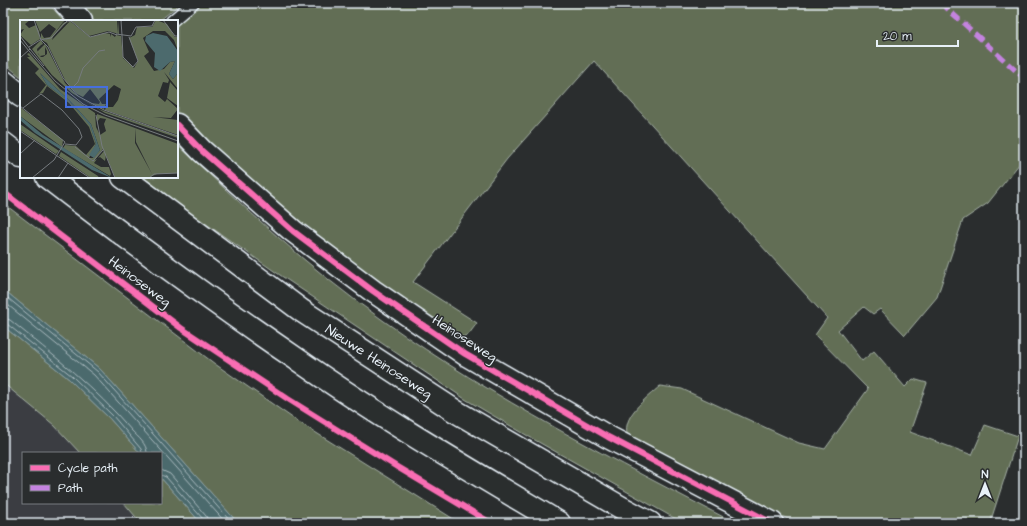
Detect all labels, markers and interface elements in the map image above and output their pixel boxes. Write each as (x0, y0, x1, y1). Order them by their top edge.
inset map (20, 20, 178, 178)
scale bar (877, 22, 958, 48)
text: 20 m (883, 28, 912, 45)
street label: Heinoseweg (104, 252, 175, 312)
street label: Heinoseweg (428, 310, 501, 367)
street label: Nieuwe Heinoseweg (321, 320, 436, 404)
legend (22, 452, 162, 504)
text: Cycle path (58, 460, 117, 478)
north arrow (965, 464, 1005, 504)
text: N (982, 467, 989, 482)
text: Path (58, 480, 83, 497)

